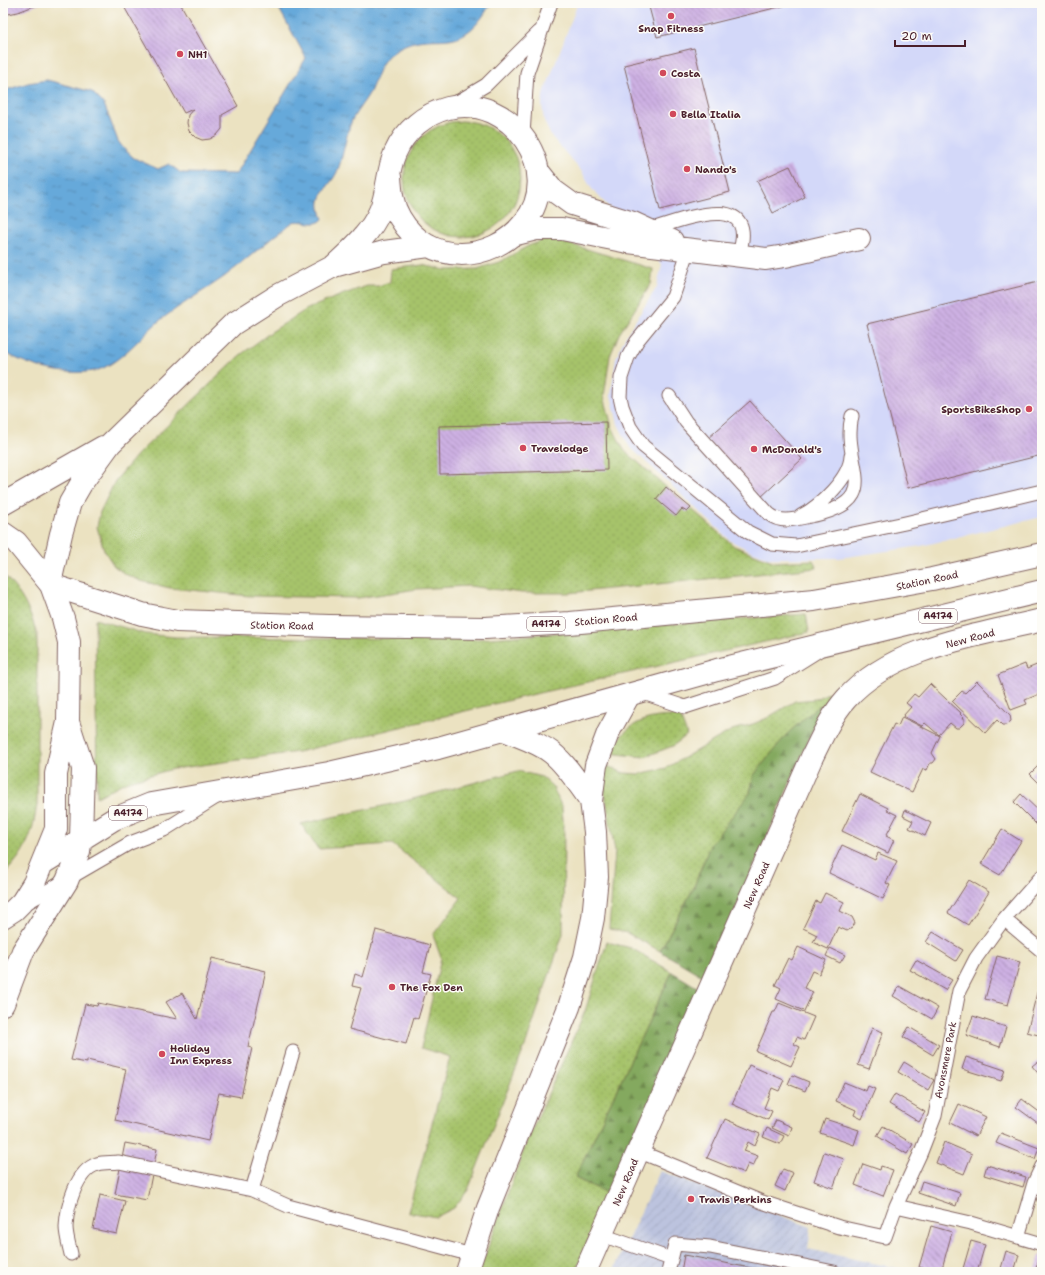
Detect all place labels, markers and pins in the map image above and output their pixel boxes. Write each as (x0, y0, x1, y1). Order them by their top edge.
marker: Snap Fitness (666, 11, 676, 21)
place label: Snap Fitness (638, 22, 704, 35)
place label: NH1 (188, 48, 208, 61)
marker: NH1 (175, 49, 185, 59)
place label: Costa (671, 67, 700, 80)
marker: Costa (658, 68, 668, 78)
place label: Bella Italia (681, 108, 741, 121)
marker: Bella Italia (668, 109, 678, 119)
place label: Nando's (695, 163, 737, 176)
marker: Nando's (682, 164, 692, 174)
place label: SportsBikeShop (941, 403, 1021, 416)
marker: SportsBikeShop (1024, 404, 1034, 414)
place label: Travelodge (531, 442, 589, 455)
marker: Travelodge (518, 443, 528, 453)
place label: McDonald's (762, 443, 822, 456)
marker: McDonald's (749, 444, 759, 454)
place label: The Fox Den (400, 981, 463, 994)
marker: The Fox Den (387, 982, 397, 992)
place label: Holiday Inn Express (170, 1042, 232, 1067)
marker: Holiday Inn Express (157, 1049, 167, 1059)
place label: Travis Perkins (699, 1193, 772, 1206)
marker: Travis Perkins (686, 1194, 696, 1204)

